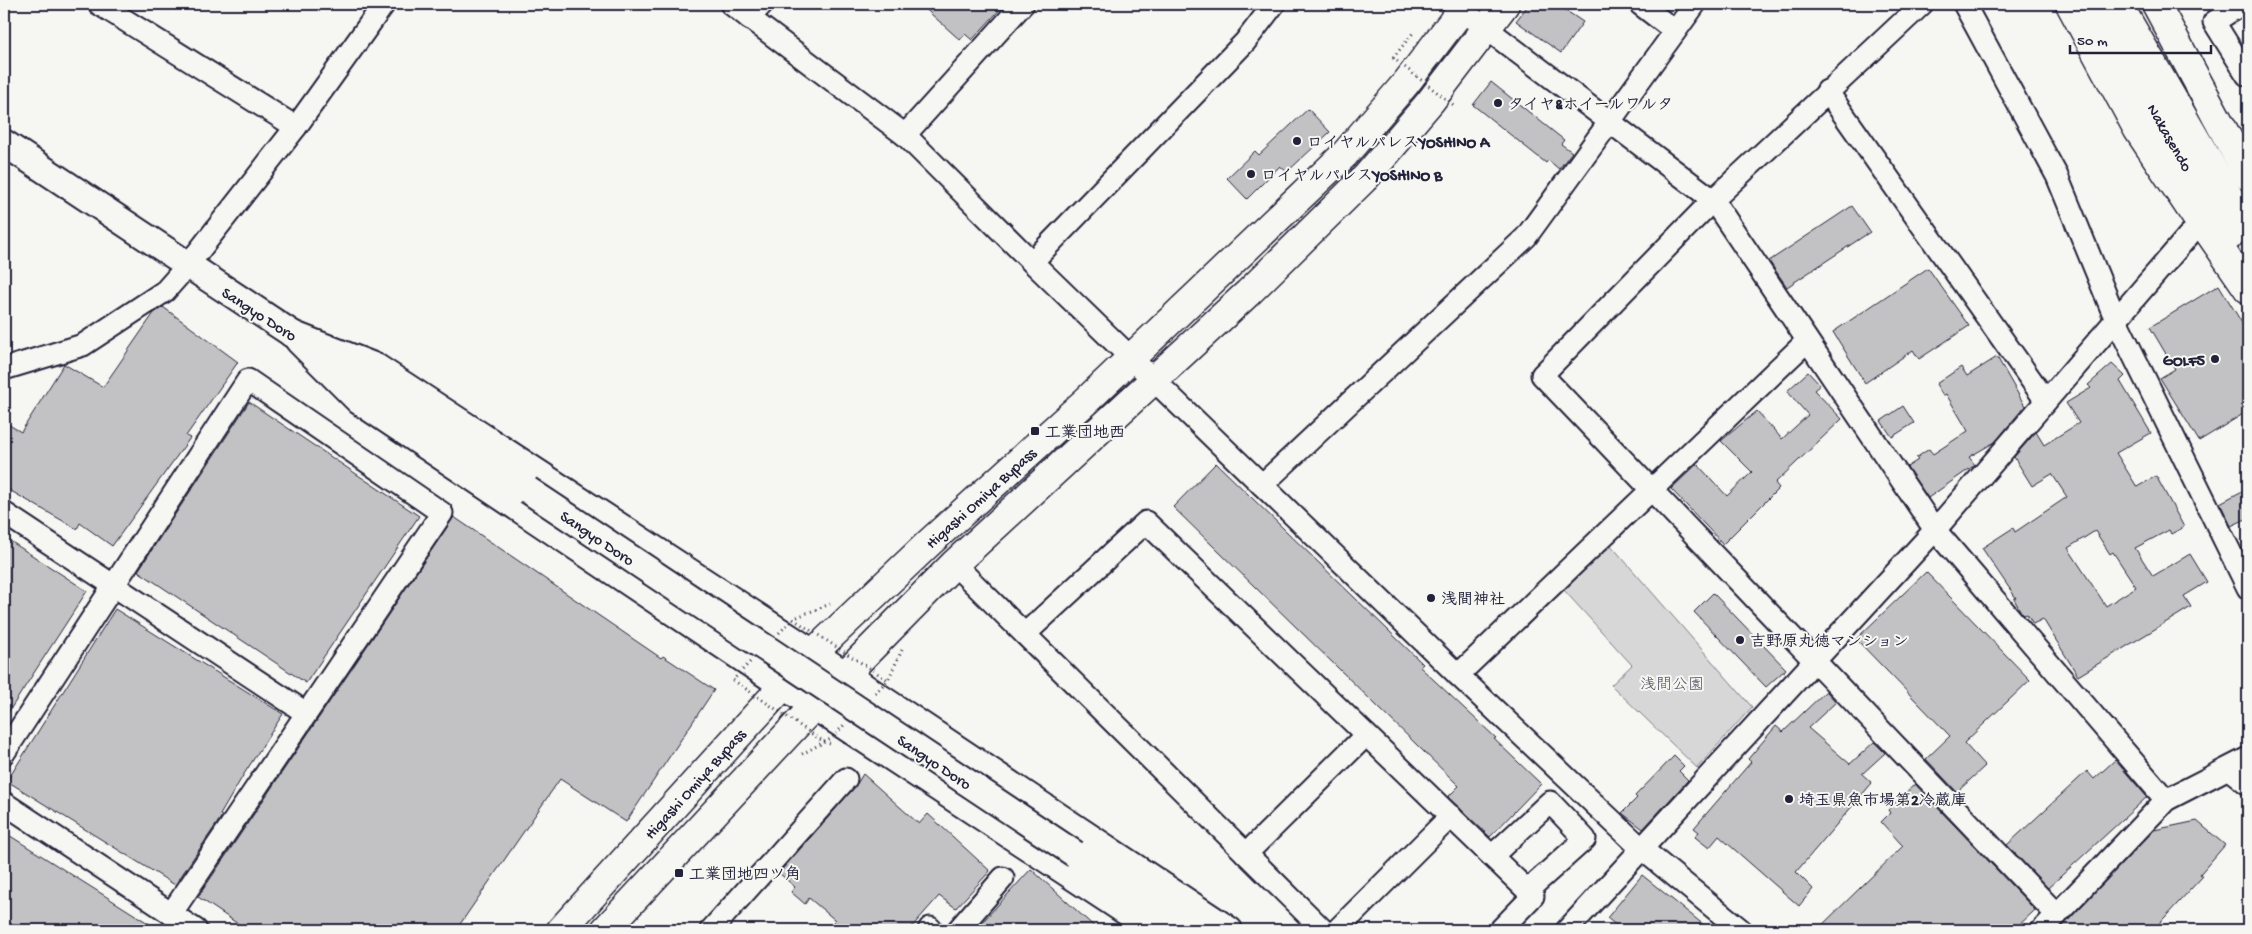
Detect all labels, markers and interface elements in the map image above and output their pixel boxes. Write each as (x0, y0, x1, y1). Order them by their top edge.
scale bar (2070, 22, 2211, 54)
text: 50 m (2077, 33, 2108, 51)
marker: タイヤ&ホイールワルタ (1492, 97, 1504, 109)
place label: タイヤ&ホイールワルタ (1508, 97, 1673, 116)
street label: Nakasendo (2141, 102, 2195, 176)
marker: ロイヤルパレスYOSHINO A (1291, 135, 1303, 147)
place label: ロイヤルパレスYOSHINO A (1307, 135, 1491, 154)
marker: ロイヤルパレスYOSHINO B (1245, 168, 1257, 180)
place label: ロイヤルパレスYOSHINO B (1261, 168, 1443, 187)
street label: Sangyo Doro (217, 285, 299, 347)
place label: GOLF5 (2163, 353, 2206, 372)
marker: GOLF5 (2209, 353, 2221, 365)
place label: 工業団地西 (1045, 423, 1125, 444)
marker: 工業団地西 (1029, 425, 1041, 437)
street label: Higashi Omiya Bypass (923, 444, 1042, 554)
street label: Sangyo Doro (555, 508, 637, 572)
place label: 浅間神社 (1441, 590, 1505, 611)
marker: 浅間神社 (1425, 592, 1437, 604)
place label: 吉野原丸徳マンション (1750, 632, 1909, 653)
marker: 吉野原丸徳マンション (1734, 634, 1746, 646)
park label: 浅間公園 (1640, 676, 1704, 696)
street label: Higashi Omiya Bypass (642, 725, 752, 844)
street label: Sangyo Doro (892, 732, 974, 796)
place label: 埼玉県魚市場第2冷蔵庫 (1799, 791, 1967, 812)
marker: 埼玉県魚市場第2冷蔵庫 (1783, 793, 1795, 805)
place label: 工業団地四ツ角 (689, 865, 801, 886)
marker: 工業団地四ツ角 (673, 867, 685, 879)

